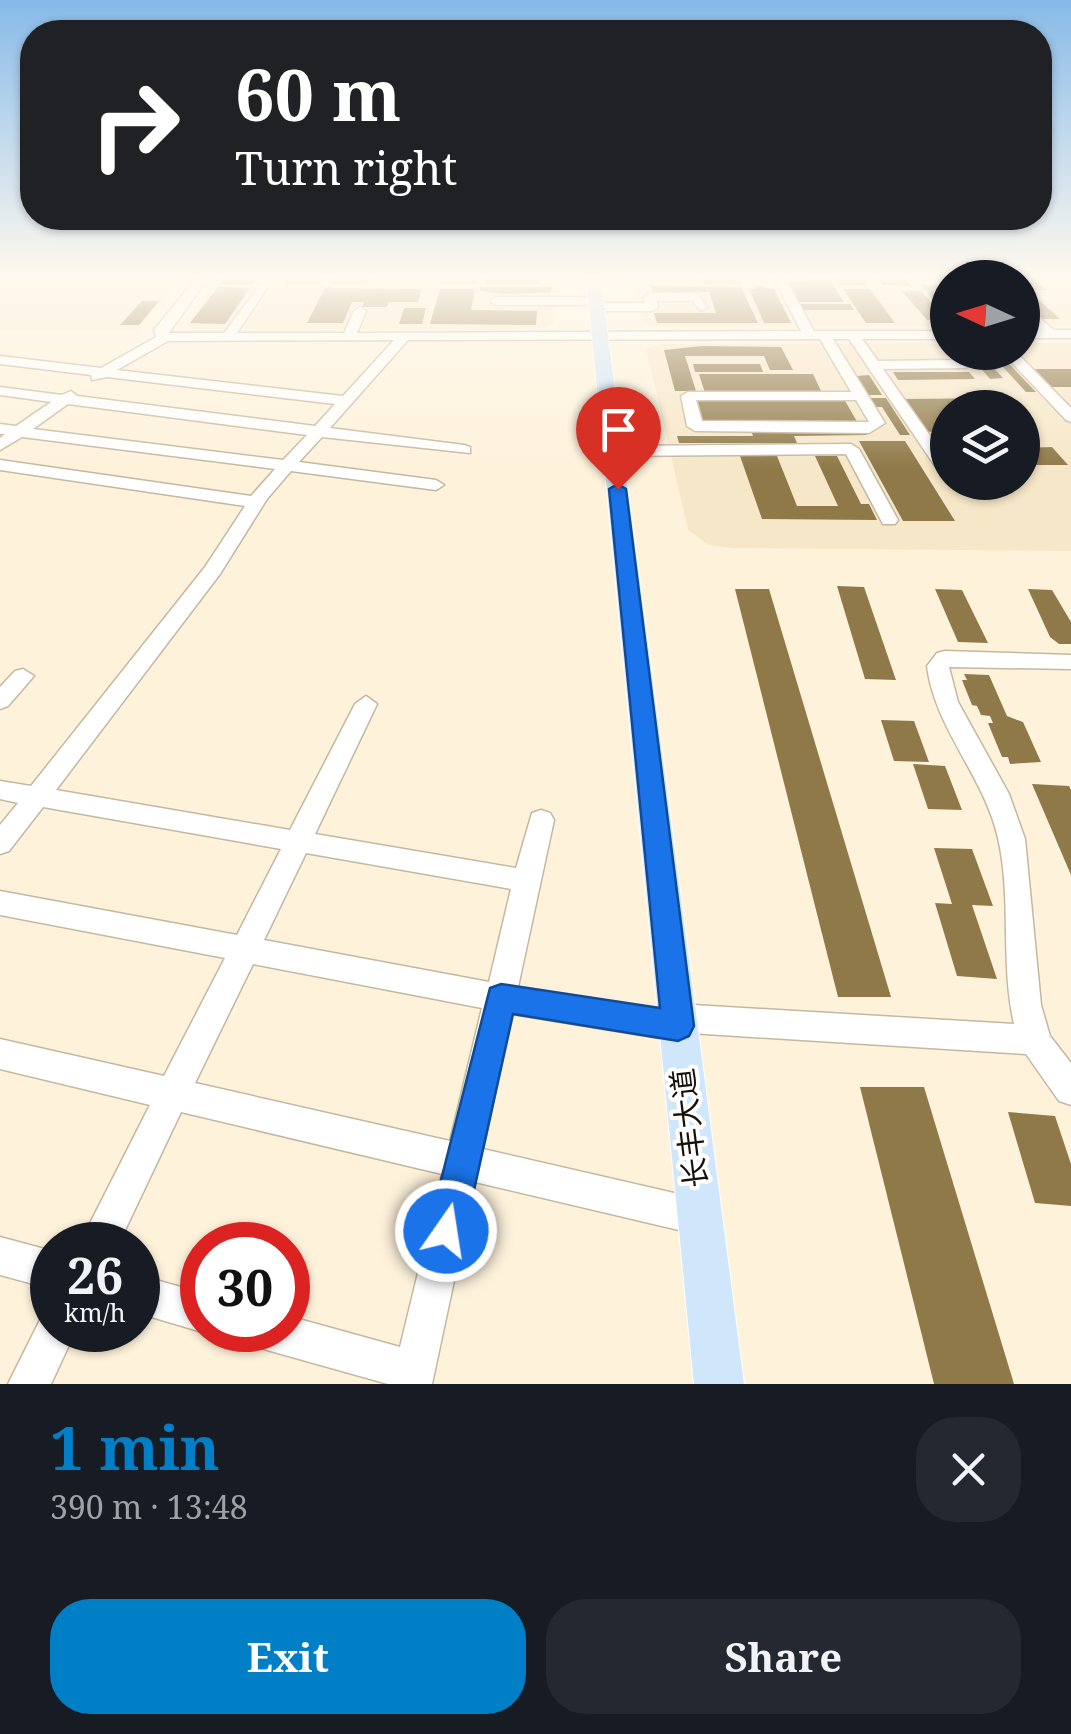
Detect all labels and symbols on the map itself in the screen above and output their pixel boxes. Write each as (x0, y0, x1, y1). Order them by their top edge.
north arrow (930, 260, 1040, 370)
pin (576, 387, 661, 490)
street label: 长丰大道 (661, 1066, 716, 1190)
position arrow (394, 1179, 498, 1283)
speed limit sign: 30 (180, 1222, 310, 1352)

